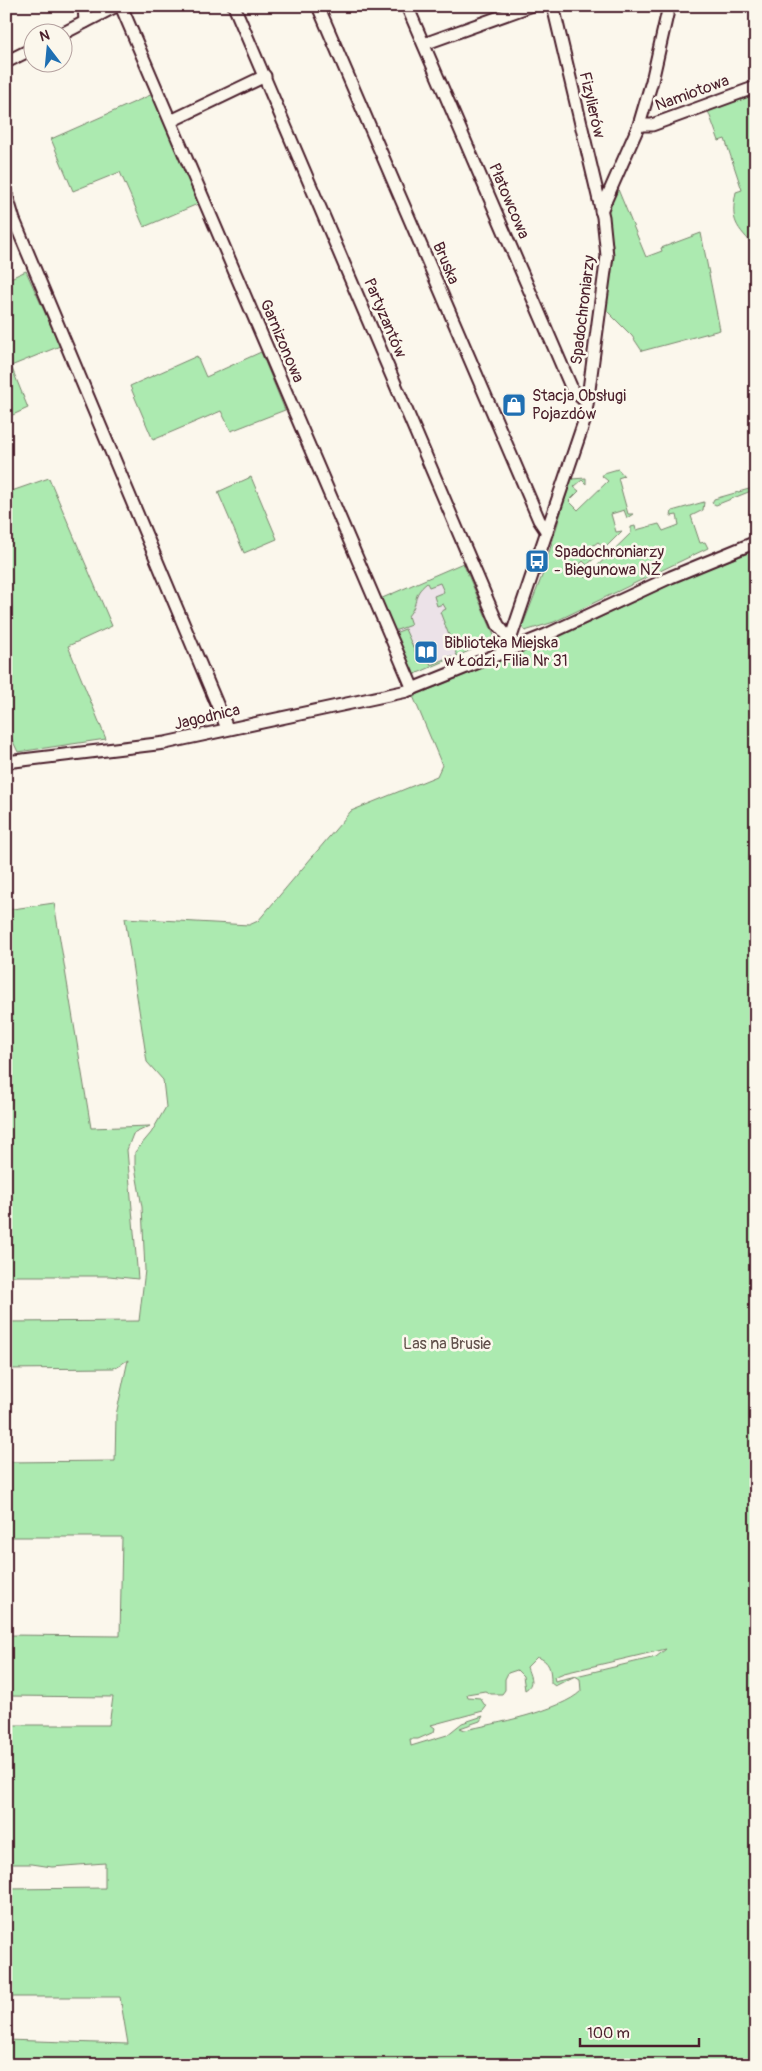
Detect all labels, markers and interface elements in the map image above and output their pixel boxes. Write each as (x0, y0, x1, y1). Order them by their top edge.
north arrow (22, 22, 72, 72)
text: N (38, 27, 51, 45)
street label: Fizylierów (575, 70, 609, 140)
street label: Namiotowa (652, 70, 732, 116)
street label: Płatowcowa (484, 160, 534, 242)
street label: Bruska (428, 239, 464, 287)
street label: Spadochroniarzy (566, 254, 600, 366)
street label: Partyzantów (359, 275, 411, 361)
street label: Garnizonowa (256, 296, 308, 386)
place label: Stacja Obsługi Pojazdów (532, 386, 626, 424)
shop icon: Stacja Obsługi Pojazdów (501, 392, 527, 418)
place label: Spadochroniarzy - Biegunowa NŻ (554, 542, 664, 580)
bus stop icon: Spadochroniarzy - Biegunowa NŻ (524, 548, 550, 574)
place label: Biblioteka Miejska w Łodzi, Filia Nr 31 (444, 633, 568, 671)
library icon: Biblioteka Miejska w Łodzi, Filia Nr 31 (413, 639, 439, 665)
street label: Jagodnica (172, 700, 242, 734)
park label: Las na Brusie (403, 1334, 491, 1354)
scale bar (580, 2016, 698, 2048)
text: 100 m (587, 2024, 630, 2043)

